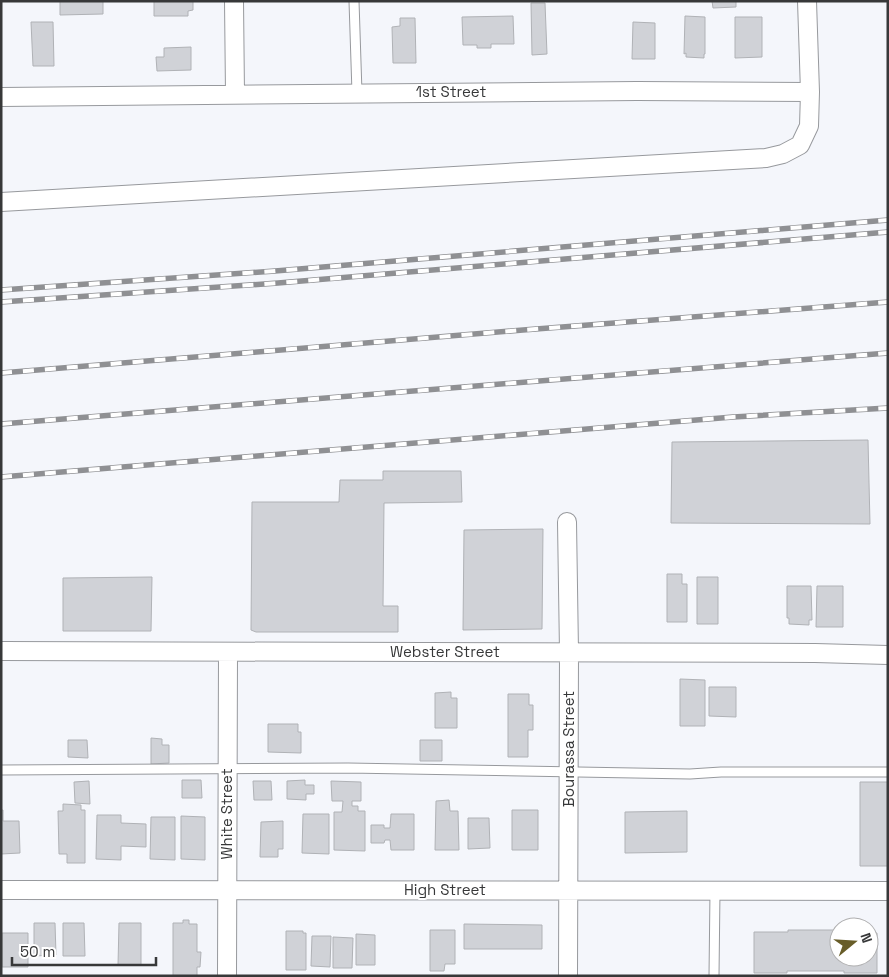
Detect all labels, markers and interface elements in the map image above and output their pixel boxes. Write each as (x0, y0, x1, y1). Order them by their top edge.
street label: 1st Street (416, 82, 486, 101)
street label: Webster Street (390, 642, 500, 661)
street label: Bourassa Street (559, 691, 578, 807)
street label: White Street (217, 768, 236, 860)
street label: High Street (404, 880, 486, 899)
north arrow (829, 917, 879, 967)
text: N (856, 931, 876, 945)
scale bar (12, 934, 156, 966)
text: 50 m (20, 942, 55, 961)

